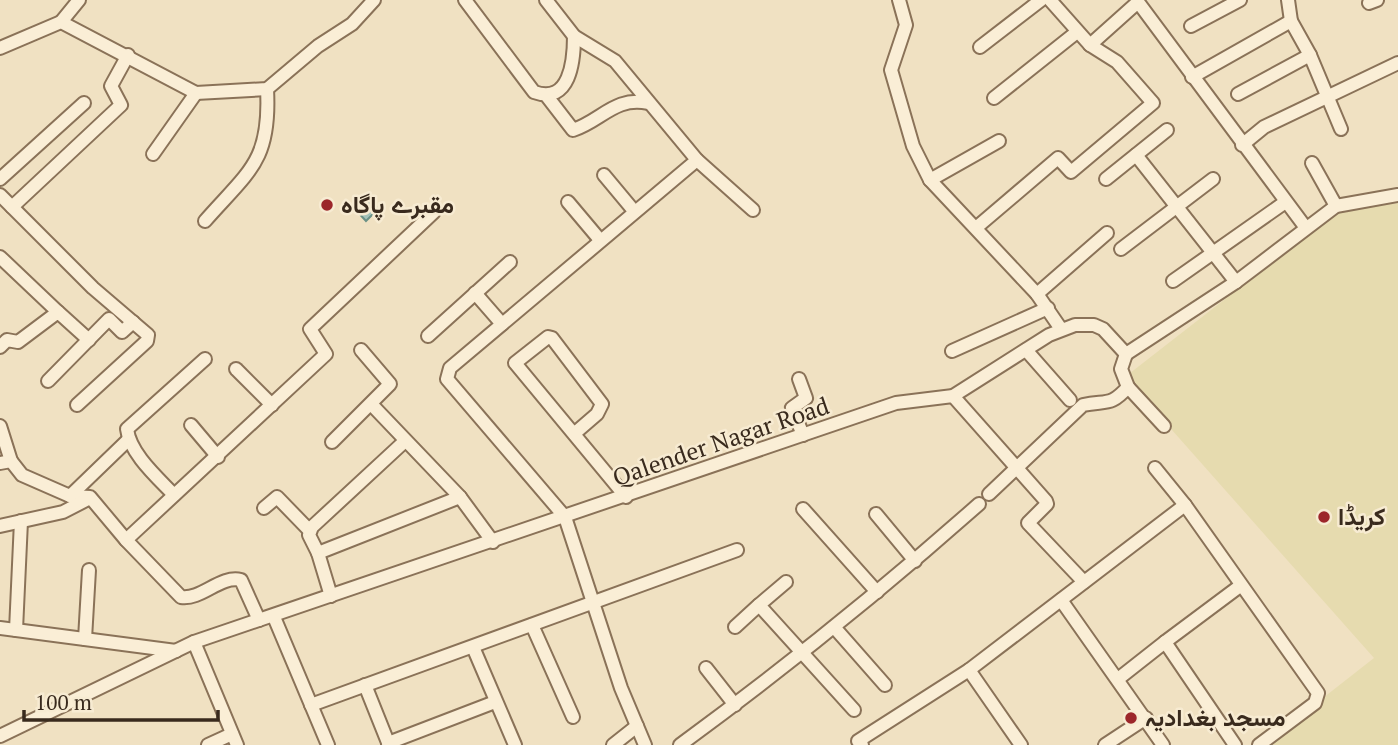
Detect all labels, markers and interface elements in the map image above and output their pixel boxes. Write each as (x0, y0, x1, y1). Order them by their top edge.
place label: مقبرے پاگاہ (341, 188, 454, 221)
marker: مقبرے پاگاہ (319, 197, 335, 213)
street label: Qalender Nagar Road (608, 389, 833, 493)
place label: کریڈا (1338, 500, 1385, 532)
marker: کریڈا (1316, 509, 1332, 525)
scale bar (24, 678, 219, 722)
text: 100 m (35, 688, 92, 716)
place label: مسجد بغدادیہ (1145, 701, 1286, 733)
marker: مسجد بغدادیہ (1123, 710, 1139, 726)

